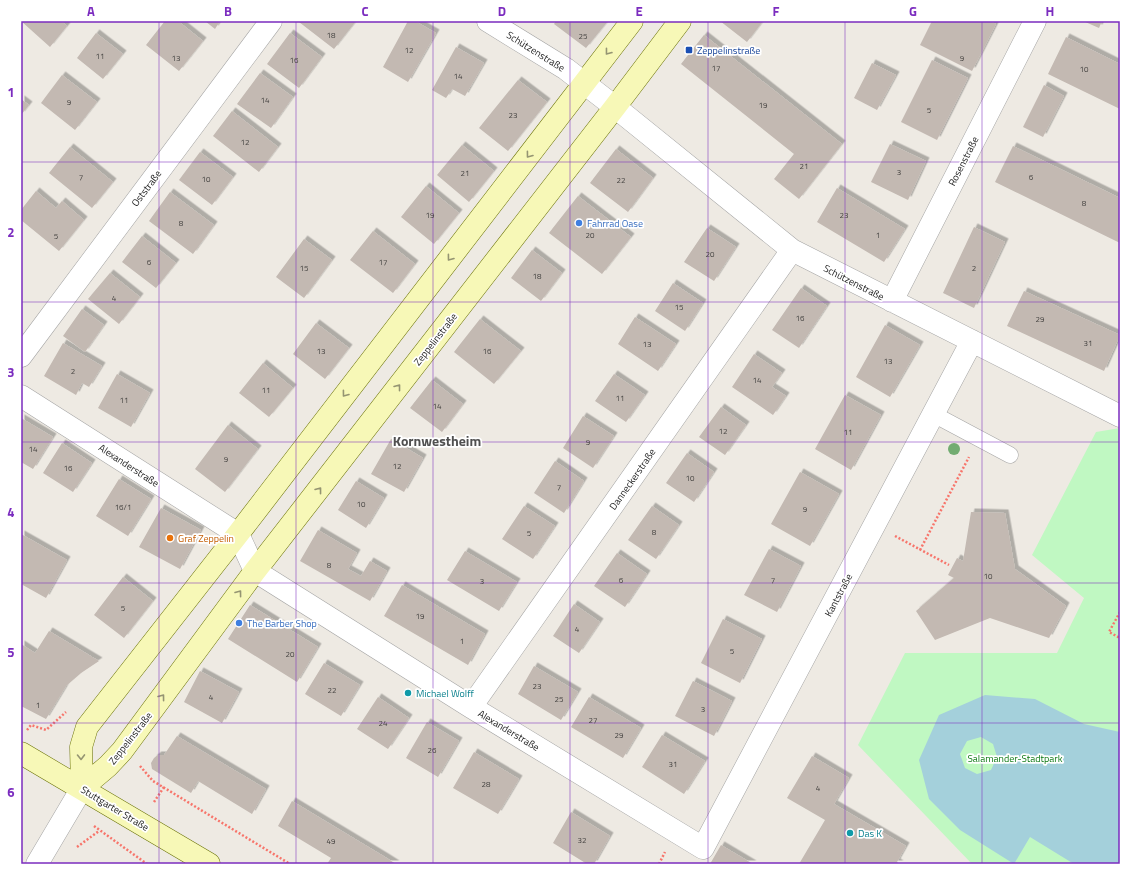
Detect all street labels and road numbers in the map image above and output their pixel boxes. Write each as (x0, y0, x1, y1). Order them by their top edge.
street label: Schützenstraße (504, 27, 568, 75)
street label: Rosenstraße (945, 134, 982, 189)
street label: Oststraße (128, 167, 165, 210)
street label: Schützenstraße (821, 261, 887, 304)
street label: Zeppelinstraße (410, 310, 461, 369)
street label: Alexanderstraße (96, 440, 162, 491)
street label: Danneckerstraße (606, 445, 659, 513)
street label: Kantstraße (821, 571, 856, 619)
street label: Alexanderstraße (475, 706, 542, 755)
street label: Zeppelinstraße (105, 709, 156, 768)
street label: Stuttgarter Straße (78, 782, 152, 835)

